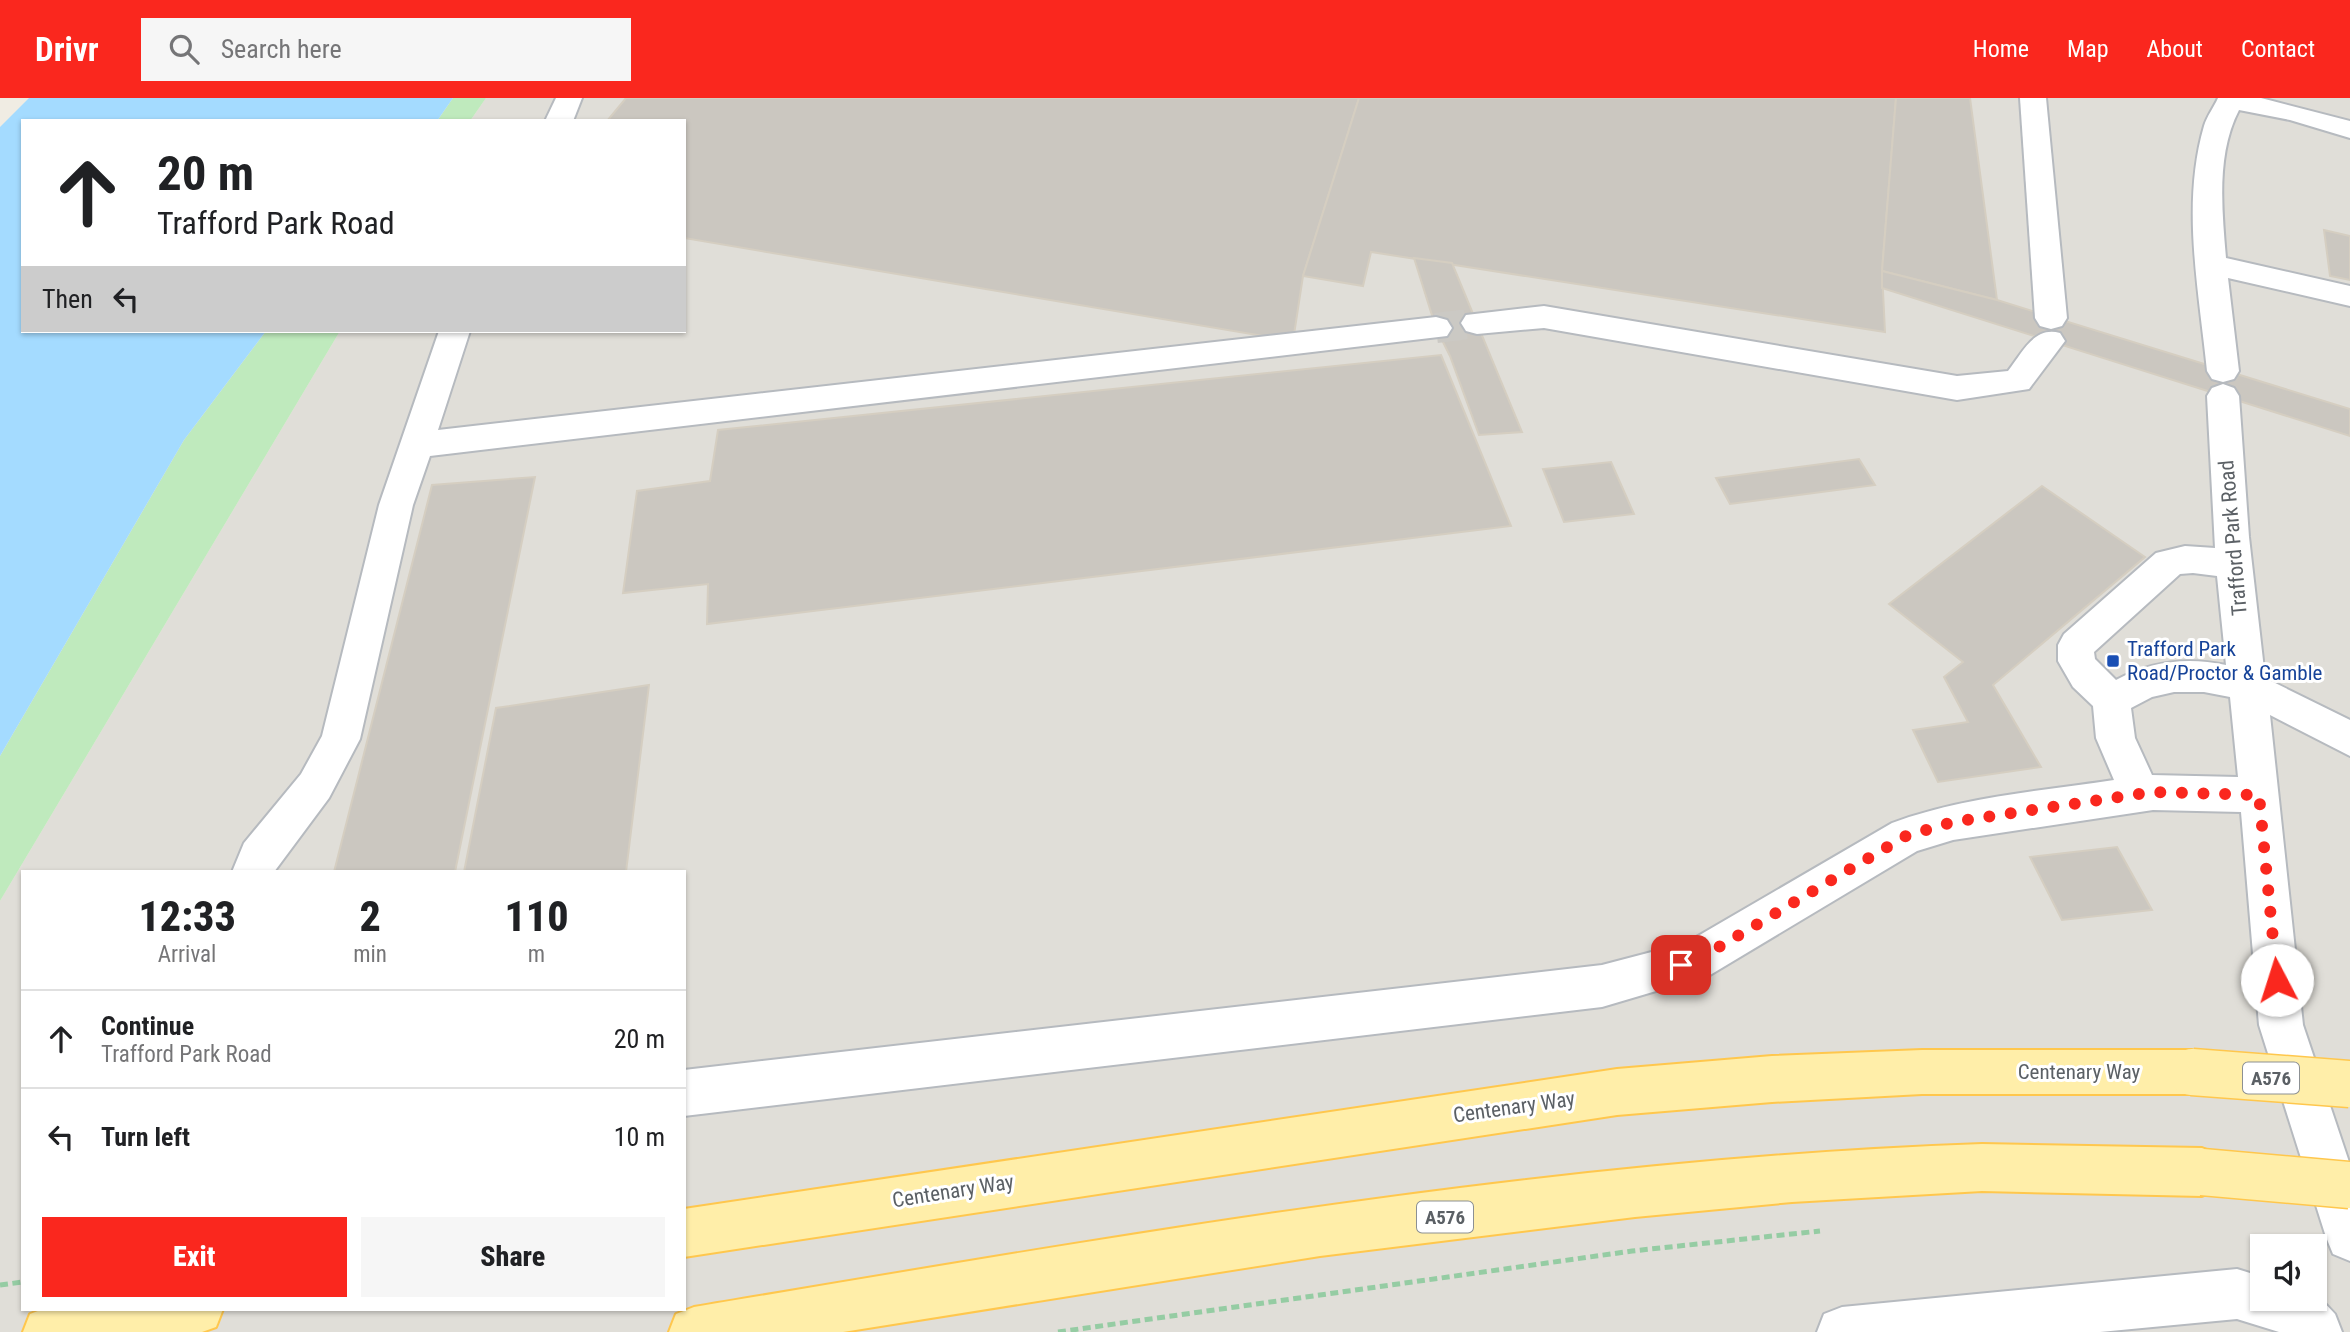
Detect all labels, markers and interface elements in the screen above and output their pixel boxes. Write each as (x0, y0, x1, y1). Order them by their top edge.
search box (141, 18, 631, 81)
text: Drivr (35, 30, 99, 69)
icon: search (165, 30, 203, 68)
text: Search here (221, 34, 342, 64)
text: Home (1973, 35, 2029, 63)
text: Map (2067, 35, 2109, 63)
text: About (2147, 35, 2203, 63)
text: Contact (2241, 35, 2315, 63)
text: 20 m (157, 145, 254, 202)
icon: ahead (42, 147, 133, 238)
text: Trafford Park Road (157, 204, 395, 242)
icon: left (107, 280, 145, 318)
text: Then (42, 284, 93, 314)
street label: Trafford Park Road (2214, 459, 2252, 617)
place label: Trafford Park Road/Proctor & Gamble (2127, 637, 2322, 685)
marker: Trafford Park Road/Proctor & Gamble (2105, 653, 2121, 669)
text: 12:33 (138, 892, 236, 941)
text: 2 (359, 892, 381, 941)
text: 110 (504, 892, 569, 941)
pin (1651, 935, 1711, 995)
text: Arrival (158, 941, 216, 968)
text: min (353, 941, 387, 968)
text: m (528, 941, 545, 968)
position arrow (2240, 943, 2314, 1017)
icon: arrive (1662, 946, 1700, 984)
text: Continue (101, 1011, 194, 1041)
icon: ahead (42, 1020, 80, 1058)
text: 20 m (614, 1024, 665, 1054)
text: Trafford Park Road (101, 1041, 272, 1068)
street label: Centenary Way (2018, 1060, 2141, 1084)
road number: A576 (2243, 1062, 2299, 1094)
street label: Centenary Way (1452, 1087, 1577, 1127)
icon: left (42, 1118, 80, 1156)
text: Turn left (101, 1122, 190, 1152)
text: 10 m (614, 1122, 665, 1152)
street label: Centenary Way (891, 1170, 1016, 1212)
road number: A576 (1417, 1202, 1473, 1232)
button: Exit (42, 1217, 347, 1297)
button: Share (361, 1217, 665, 1297)
map controls (2250, 1234, 2327, 1311)
button: sound (2250, 1234, 2327, 1311)

